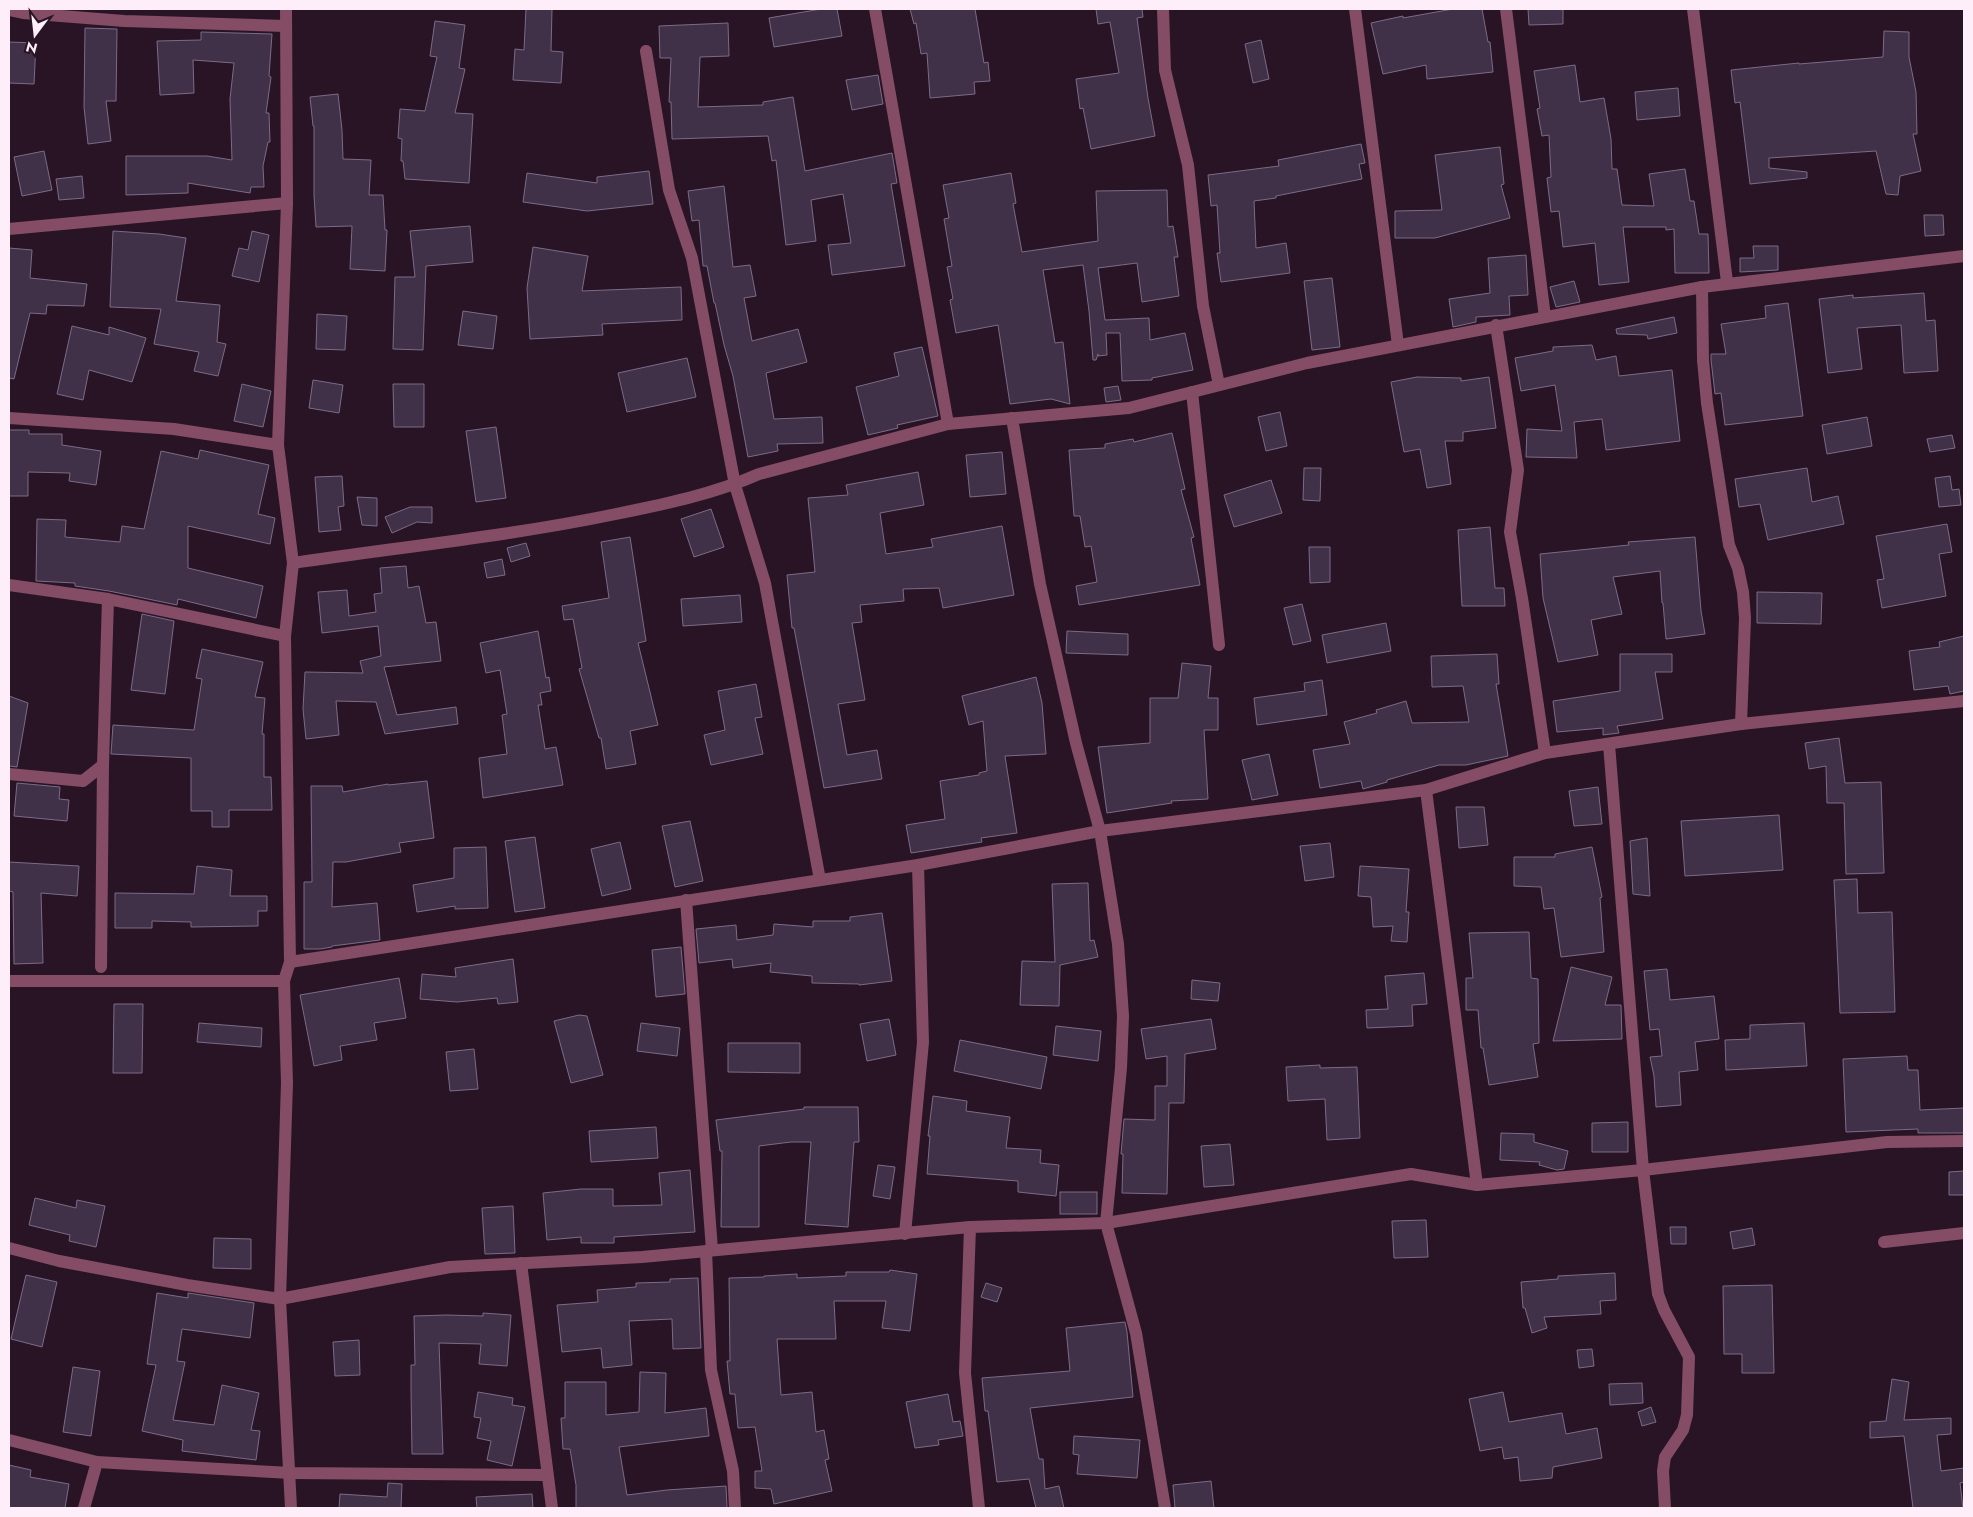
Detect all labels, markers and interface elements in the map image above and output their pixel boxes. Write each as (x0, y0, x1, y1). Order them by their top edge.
north arrow (10, 10, 60, 60)
text: N (24, 36, 40, 59)

